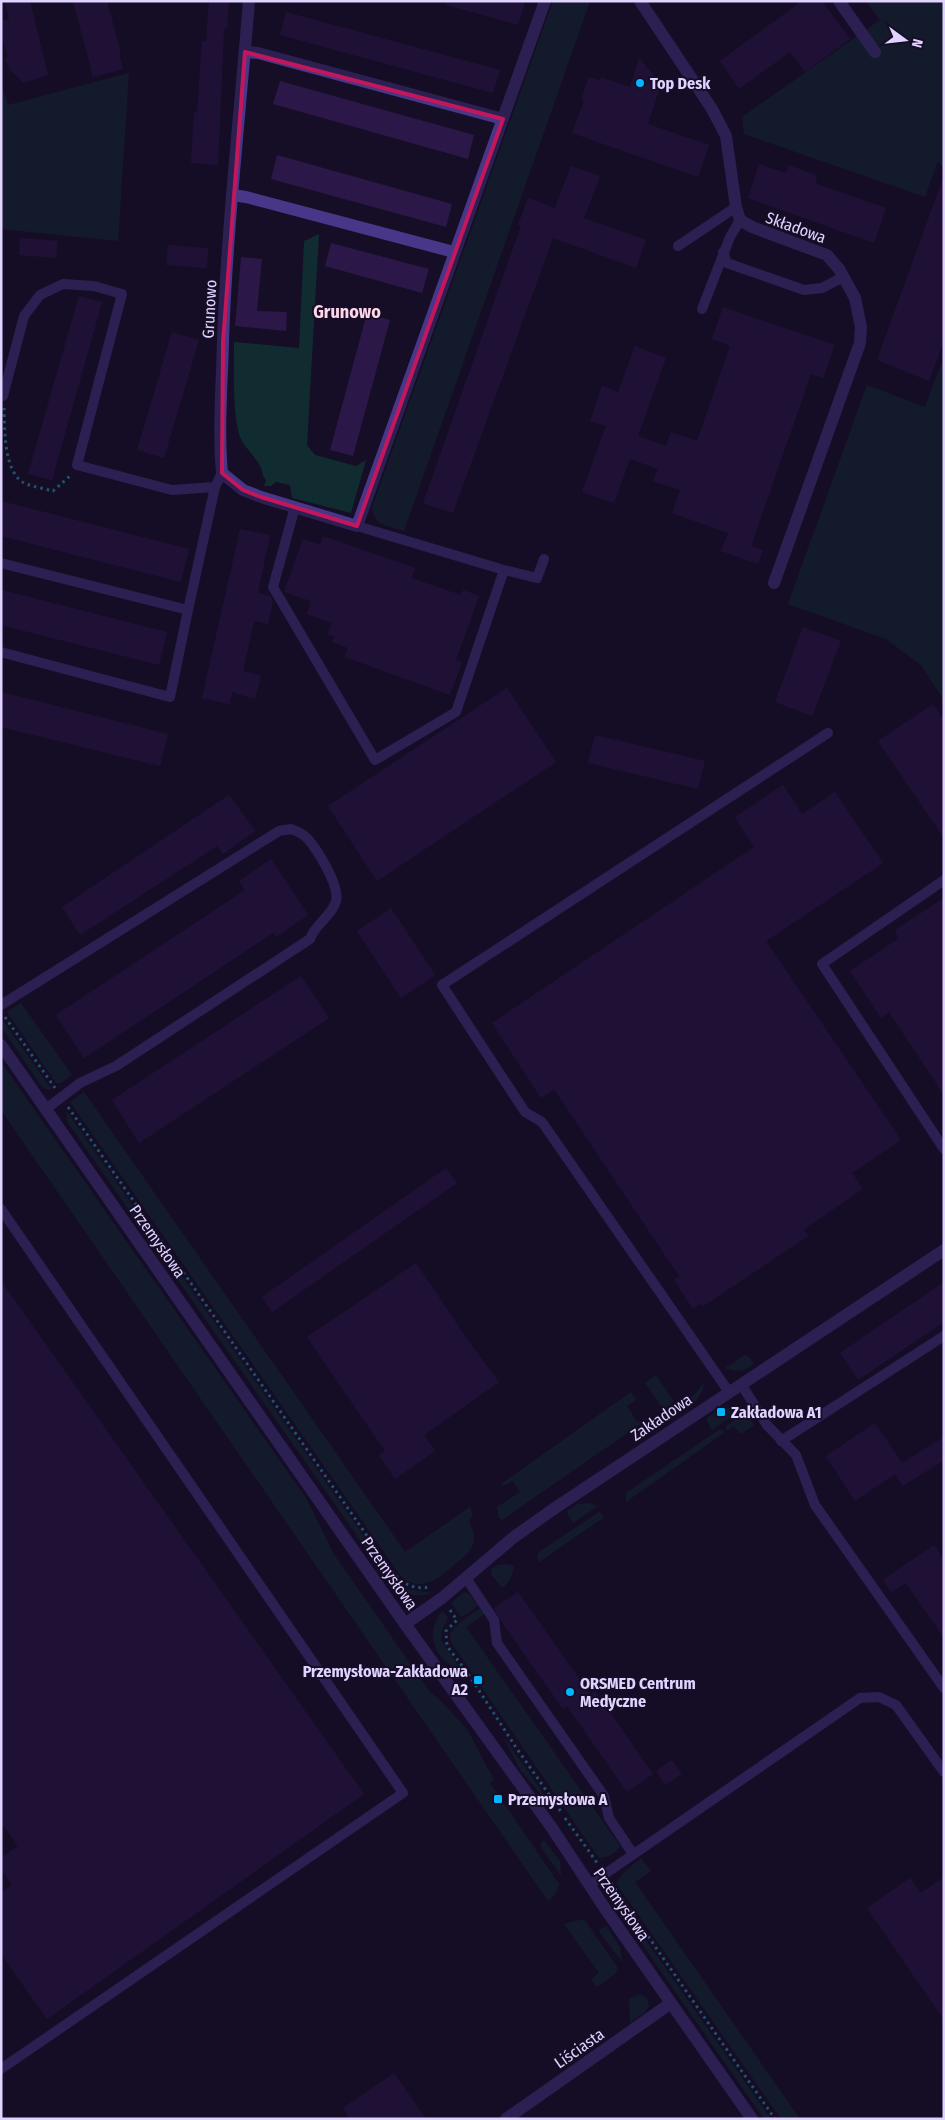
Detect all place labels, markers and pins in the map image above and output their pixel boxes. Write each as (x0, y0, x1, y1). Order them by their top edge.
place label: Top Desk (650, 74, 711, 93)
marker: Top Desk (634, 77, 646, 89)
place label: Zakładowa A1 (731, 1403, 821, 1422)
marker: Zakładowa A1 (715, 1406, 727, 1418)
place label: Przemysłowa-Zakładowa A2 (303, 1662, 469, 1699)
marker: Przemysłowa-Zakładowa A2 (472, 1674, 484, 1686)
place label: ORSMED Centrum Medyczne (580, 1674, 696, 1711)
marker: ORSMED Centrum Medyczne (564, 1686, 576, 1698)
place label: Przemysłowa A (508, 1790, 608, 1809)
marker: Przemysłowa A (492, 1793, 504, 1805)

